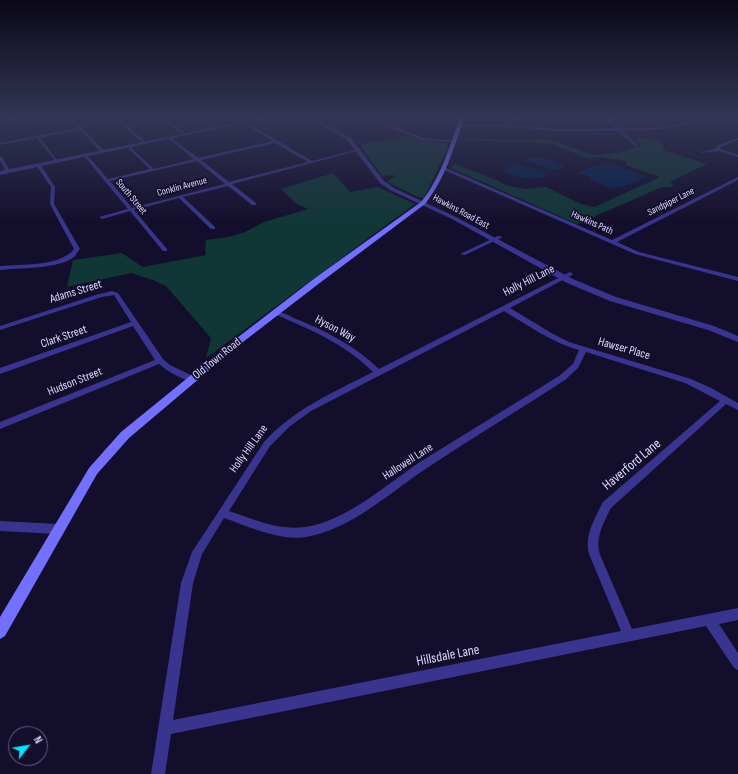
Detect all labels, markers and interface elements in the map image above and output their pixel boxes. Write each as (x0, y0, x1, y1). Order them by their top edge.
street label: Conklin Avenue (156, 175, 208, 199)
street label: South Street (113, 177, 149, 217)
street label: Sandpiper Lane (646, 185, 696, 219)
street label: Hawkins Road East (431, 192, 491, 232)
street label: Hawkins Path (569, 208, 615, 238)
street label: Holly Hill Lane (501, 262, 557, 300)
street label: Adams Street (48, 277, 104, 307)
street label: Hyson Way (312, 312, 358, 346)
street label: Clark Street (39, 322, 89, 352)
street label: Old Town Road (190, 335, 244, 383)
street label: Hawser Place (596, 335, 652, 363)
street label: Hudson Street (46, 365, 104, 399)
street label: Holly Hill Lane (227, 422, 271, 476)
street label: Haverford Lane (599, 436, 665, 494)
street label: Hallowell Lane (380, 440, 436, 484)
street label: Hillsdale Lane (415, 642, 481, 670)
north arrow (8, 726, 48, 766)
text: N (31, 734, 45, 746)

